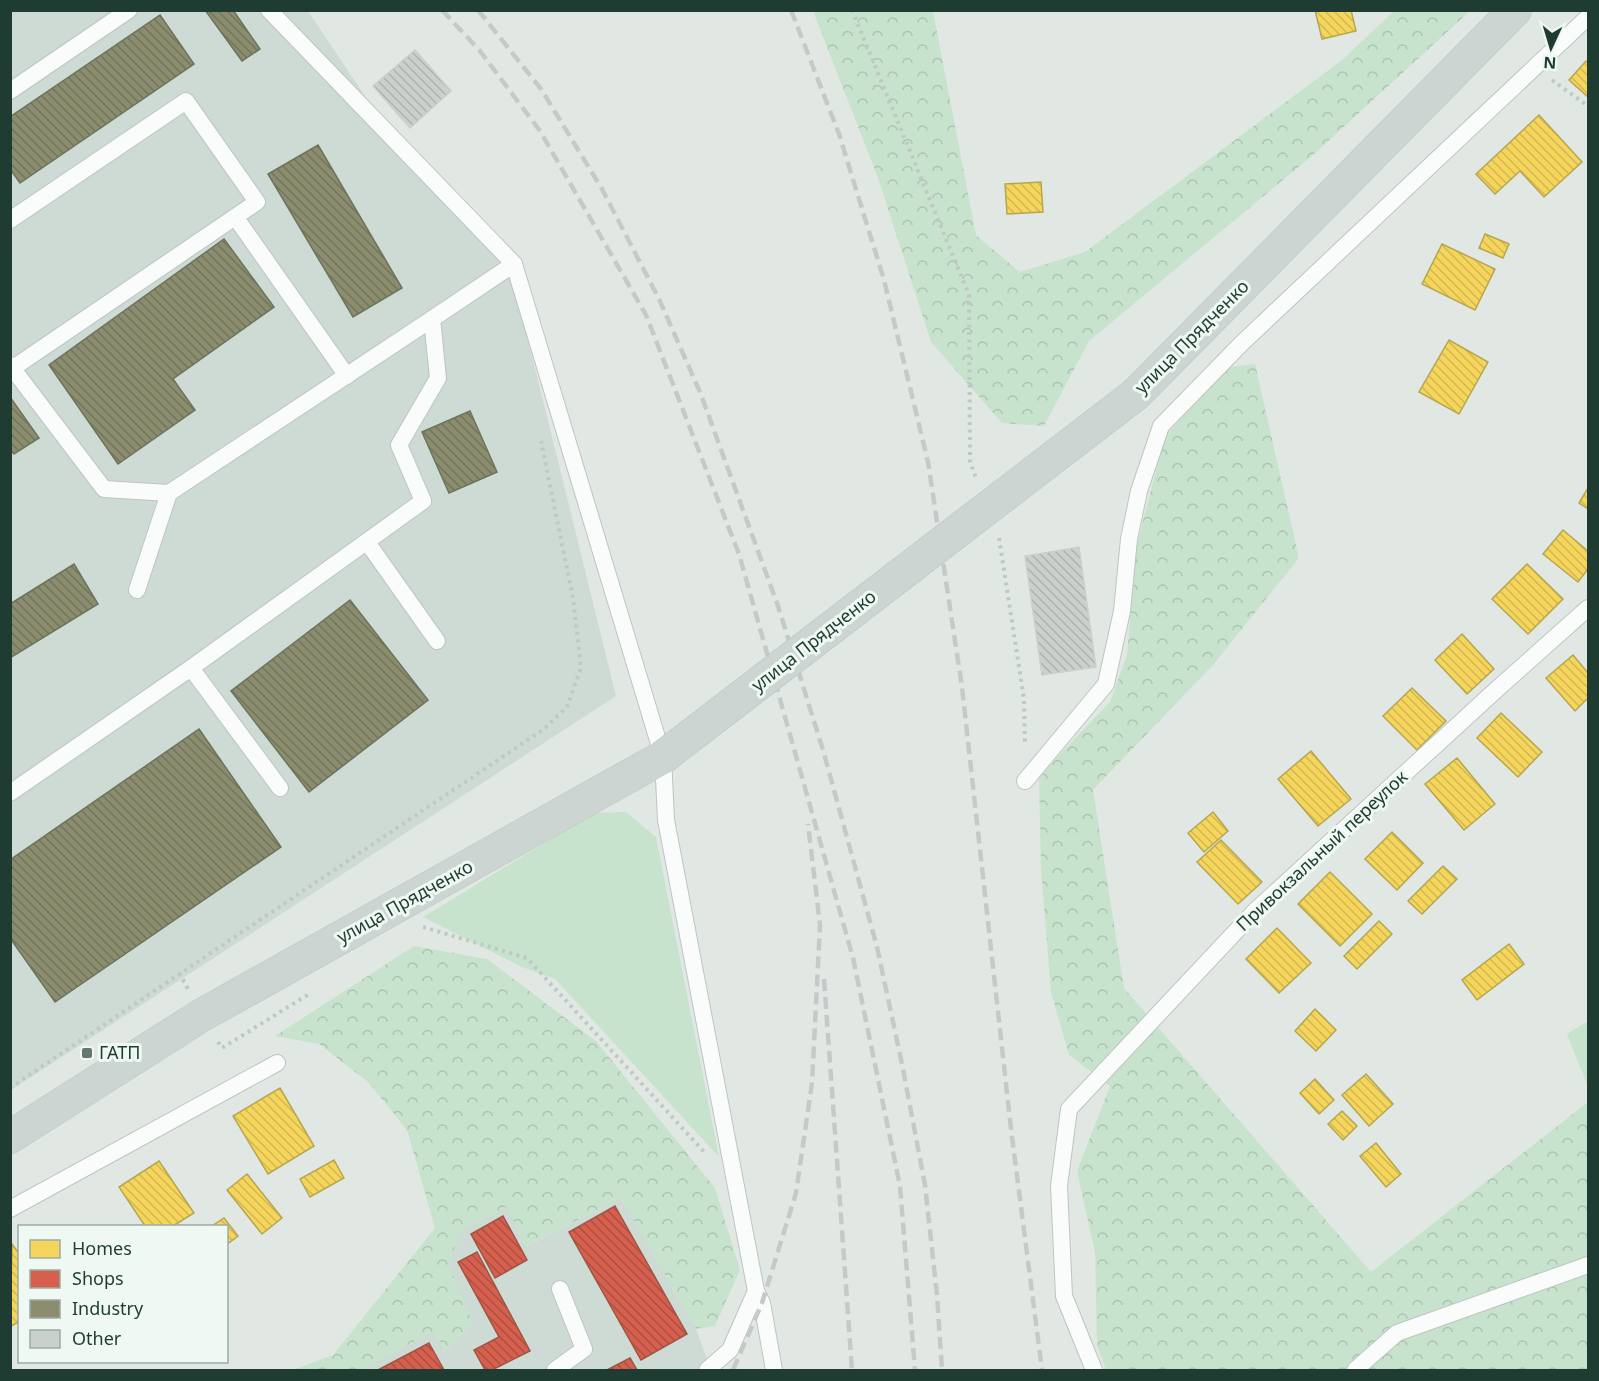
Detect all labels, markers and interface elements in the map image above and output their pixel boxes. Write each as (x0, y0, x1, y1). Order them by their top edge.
north arrow (1521, 18, 1581, 78)
text: N (1543, 52, 1557, 74)
street label: улица Прядченко (1129, 274, 1253, 398)
street label: улица Прядченко (746, 584, 881, 696)
street label: Привокзальный переулок (1231, 764, 1412, 936)
street label: улица Прядченко (332, 854, 477, 948)
place label: ГАТП (99, 1040, 140, 1064)
marker: ГАТП (80, 1046, 94, 1060)
legend (18, 1225, 228, 1363)
text: Homes (72, 1236, 132, 1260)
text: Shops (72, 1266, 124, 1290)
text: Industry (72, 1296, 144, 1320)
text: Other (72, 1326, 122, 1350)

